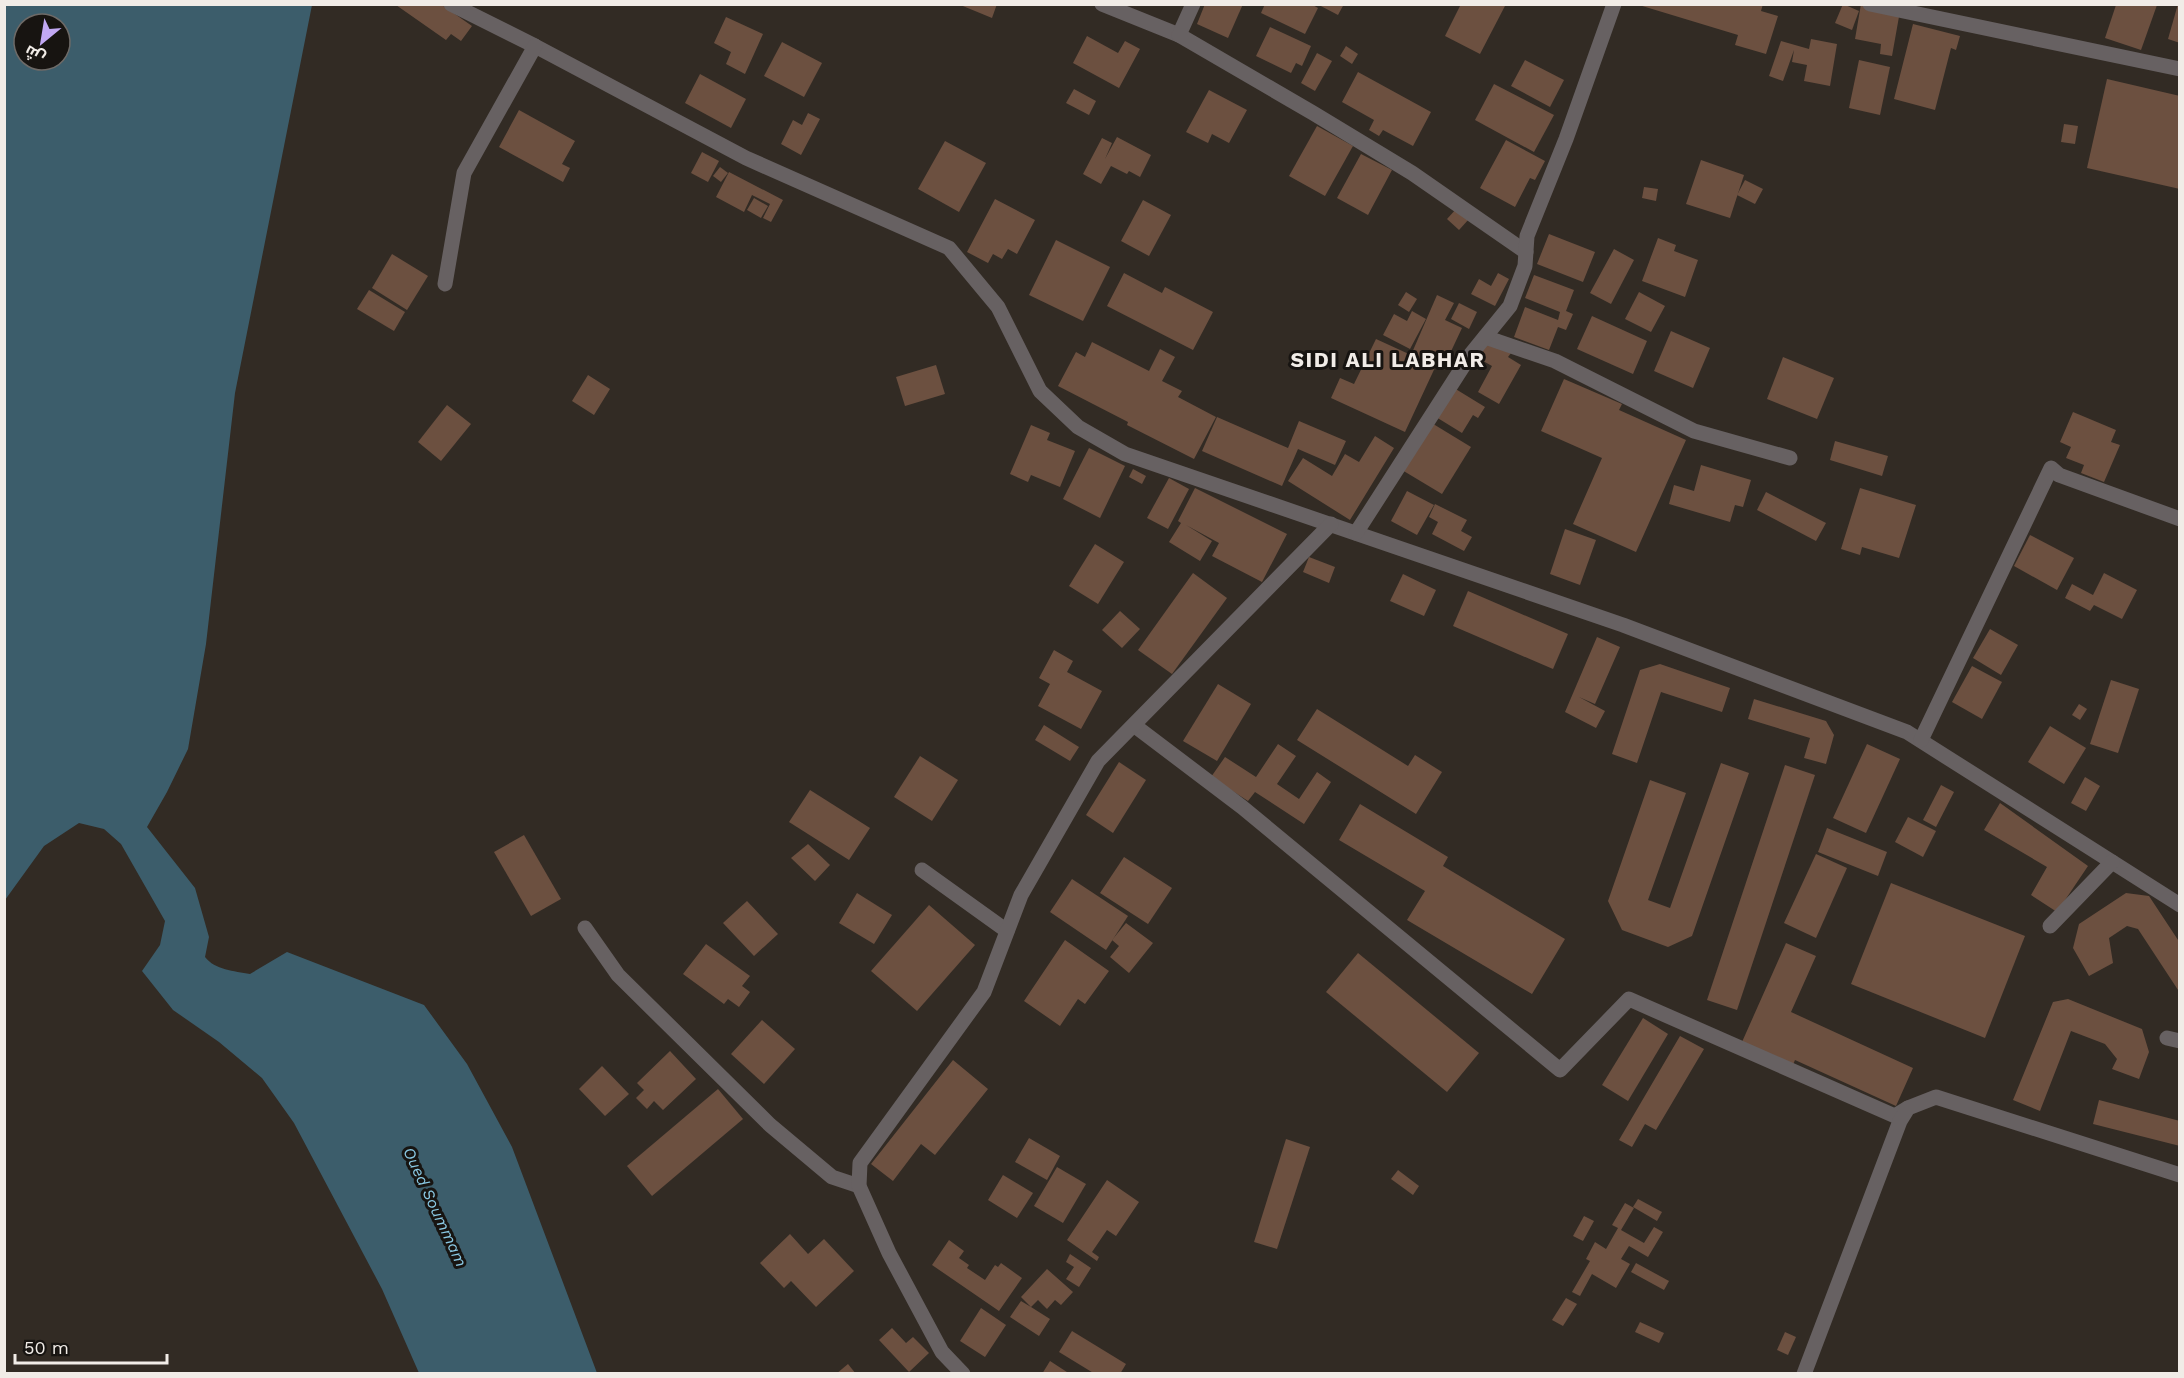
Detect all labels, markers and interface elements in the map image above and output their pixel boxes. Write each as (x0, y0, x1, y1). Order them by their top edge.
north arrow (12, 12, 72, 72)
text: ش (21, 41, 48, 68)
district label: SIDI ALI LABHAR (1290, 347, 1486, 372)
water label: Oued Soummam (399, 1144, 471, 1270)
scale bar (15, 1327, 166, 1365)
text: 50 m (24, 1337, 69, 1358)

